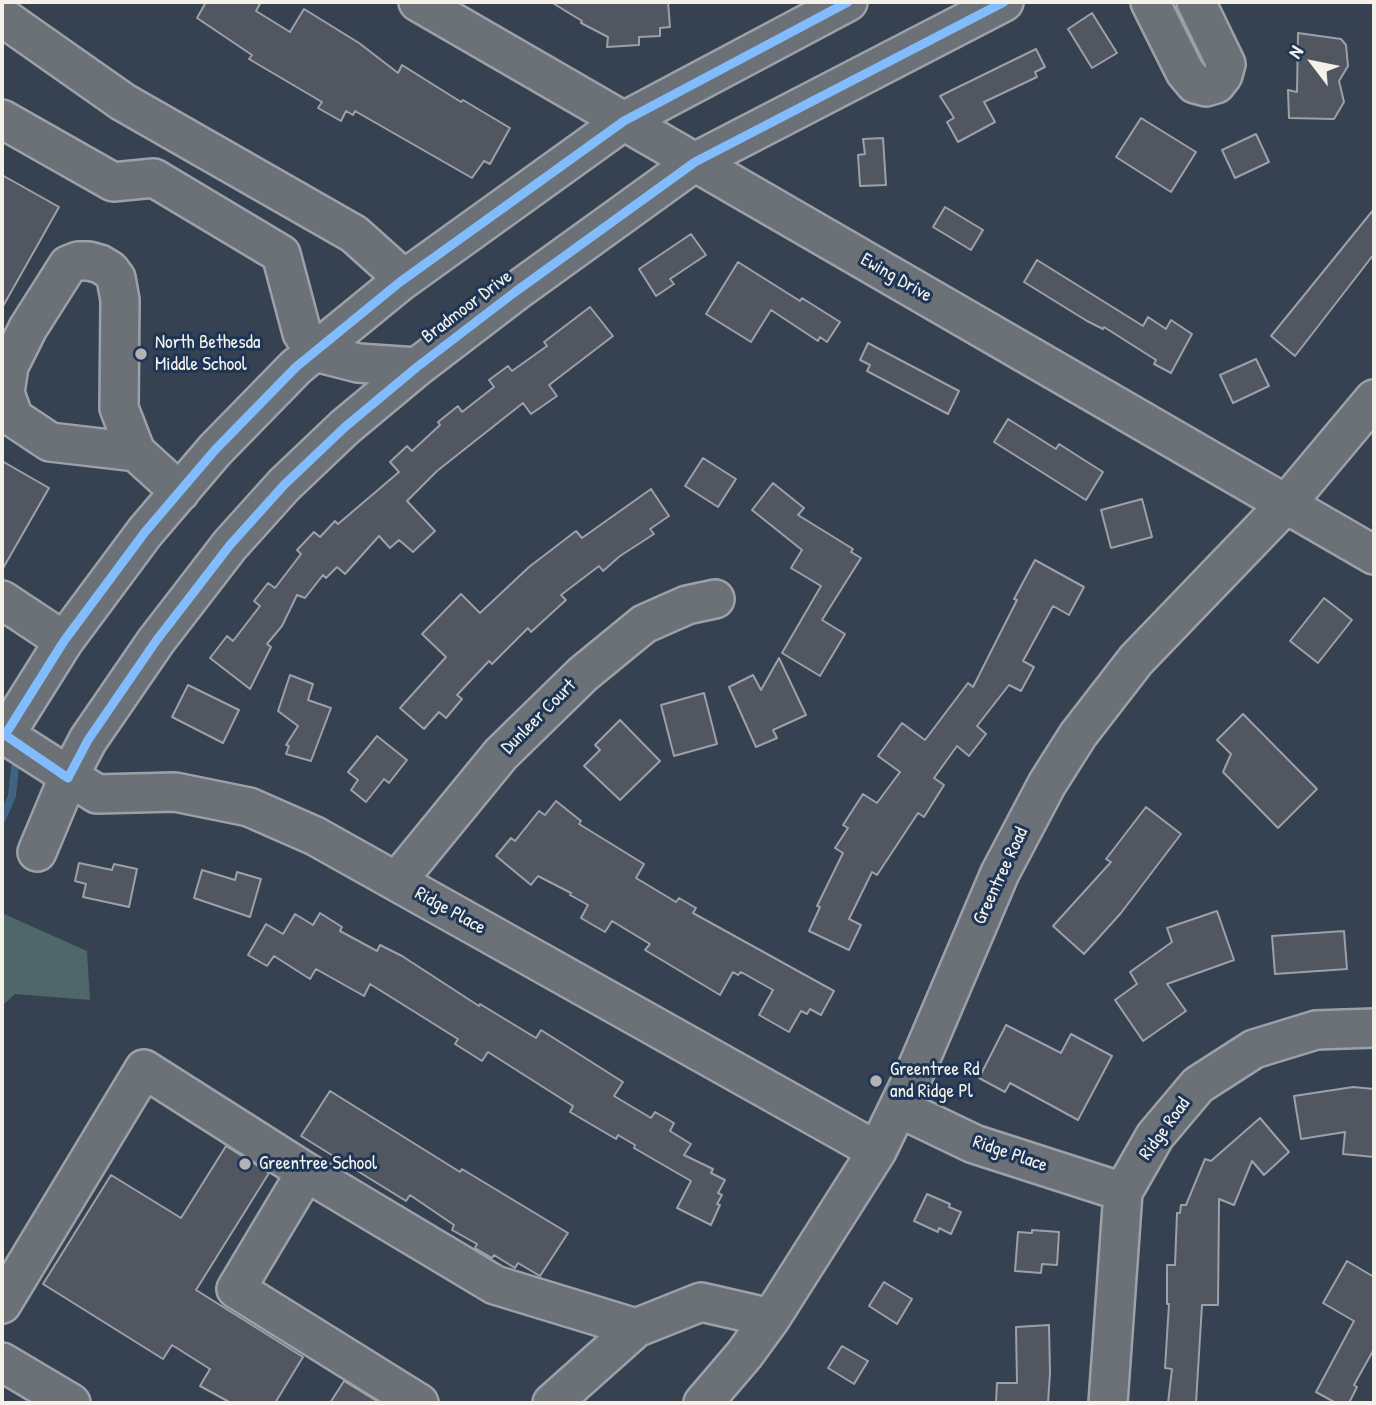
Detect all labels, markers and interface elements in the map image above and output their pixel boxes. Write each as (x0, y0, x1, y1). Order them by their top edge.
north arrow (1278, 28, 1348, 98)
text: N (1281, 41, 1309, 63)
street label: Ewing Drive (856, 248, 936, 308)
street label: Bradmoor Drive (417, 266, 517, 348)
place label: North Bethesda Middle School (155, 332, 260, 376)
marker: North Bethesda Middle School (133, 346, 149, 362)
street label: Dunleer Court (497, 675, 581, 759)
street label: Greentree Road (969, 824, 1033, 928)
street label: Ridge Place (411, 882, 489, 940)
place label: Greentree Rd and Ridge Pl (890, 1059, 980, 1103)
marker: Greentree Rd and Ridge Pl (868, 1073, 884, 1089)
street label: Ridge Road (1135, 1093, 1195, 1165)
street label: Ridge Place (970, 1131, 1050, 1177)
place label: Greentree School (259, 1153, 377, 1175)
marker: Greentree School (237, 1156, 253, 1172)

